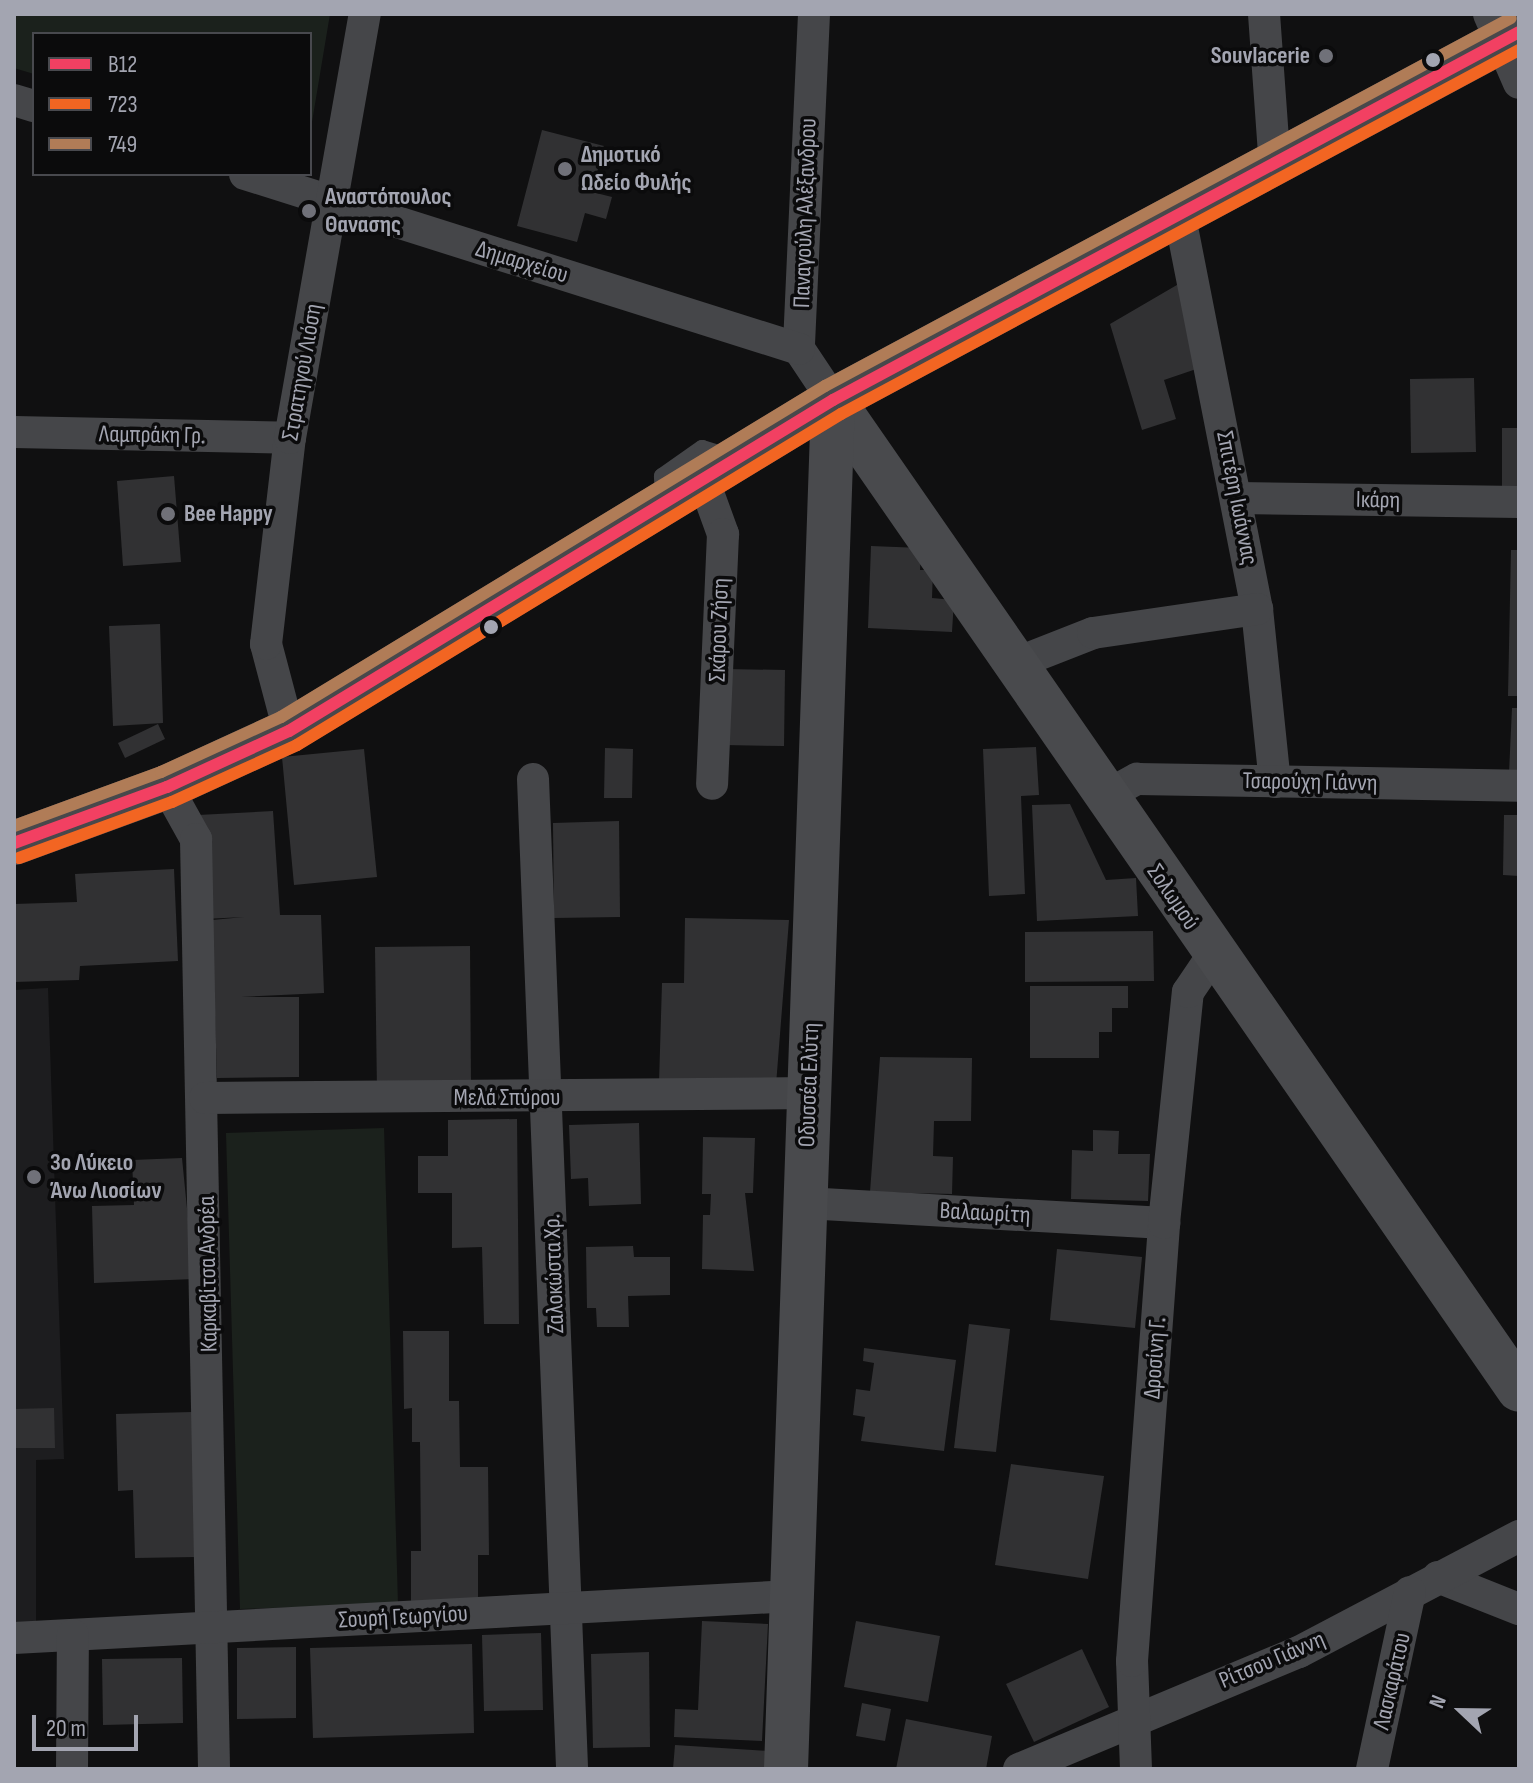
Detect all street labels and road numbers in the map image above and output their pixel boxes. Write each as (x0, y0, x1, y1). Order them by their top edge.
street label: Παναγούλη Αλέξανδρου (787, 117, 823, 309)
street label: Δημαρχείου (472, 234, 572, 290)
street label: Στρατηγού Λιόση (276, 301, 328, 443)
street label: Λαμπράκη Γρ. (99, 420, 205, 450)
street label: Σπιτέρη Ιωάννας (1210, 429, 1264, 567)
street label: Ικάρη (1356, 485, 1400, 515)
street label: Σκάρου Ζήση (703, 578, 735, 682)
street label: Τσαρούχη Γιάννη (1242, 766, 1378, 798)
street label: Σολωμού (1141, 859, 1205, 935)
street label: Οδυσσέα Ελύτη (792, 1022, 826, 1148)
street label: Μελά Σπύρου (454, 1084, 560, 1112)
street label: Καρκαβίτσα Ανδρέα (192, 1196, 224, 1352)
street label: Βαλαωρίτη (939, 1196, 1031, 1230)
street label: Ζαλοκώστα Χρ. (538, 1214, 570, 1334)
street label: Δροσίνη Γ. (1138, 1316, 1172, 1400)
street label: Σουρή Γεωργίου (338, 1599, 468, 1635)
street label: Ρίτσου Γιάννη (1215, 1625, 1329, 1695)
street label: Λασκαράτου (1367, 1630, 1417, 1732)

